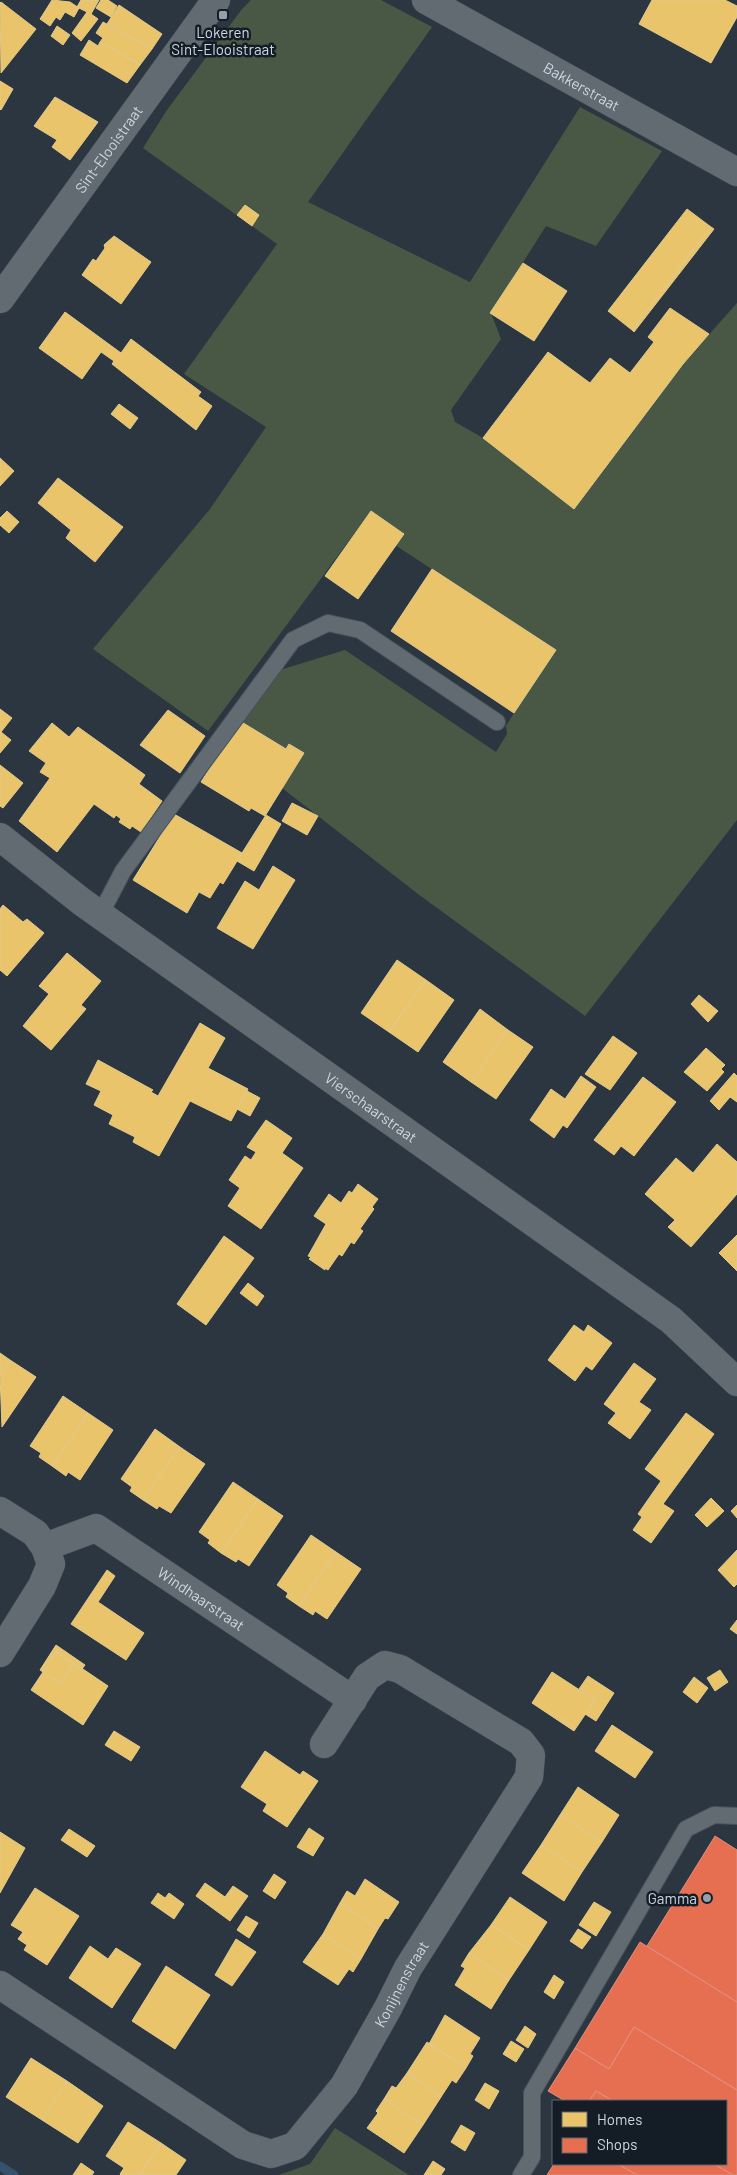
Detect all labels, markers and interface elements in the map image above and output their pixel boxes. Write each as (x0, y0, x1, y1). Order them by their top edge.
marker: Lokeren Sint-Elooistraat (217, 9, 229, 21)
place label: Lokeren Sint-Elooistraat (171, 23, 275, 58)
street label: Bakkerstraat (541, 58, 623, 114)
street label: Sint-Elooistraat (71, 102, 146, 196)
street label: Vierschaarstraat (321, 1068, 421, 1146)
street label: Windhaarstraat (154, 1563, 248, 1634)
place label: Gamma (648, 1889, 697, 1907)
marker: Gamma (701, 1892, 713, 1904)
street label: Konijnenstraat (370, 1937, 432, 2030)
legend (552, 2100, 727, 2165)
text: Homes (597, 2110, 642, 2128)
text: Shops (597, 2135, 637, 2153)

